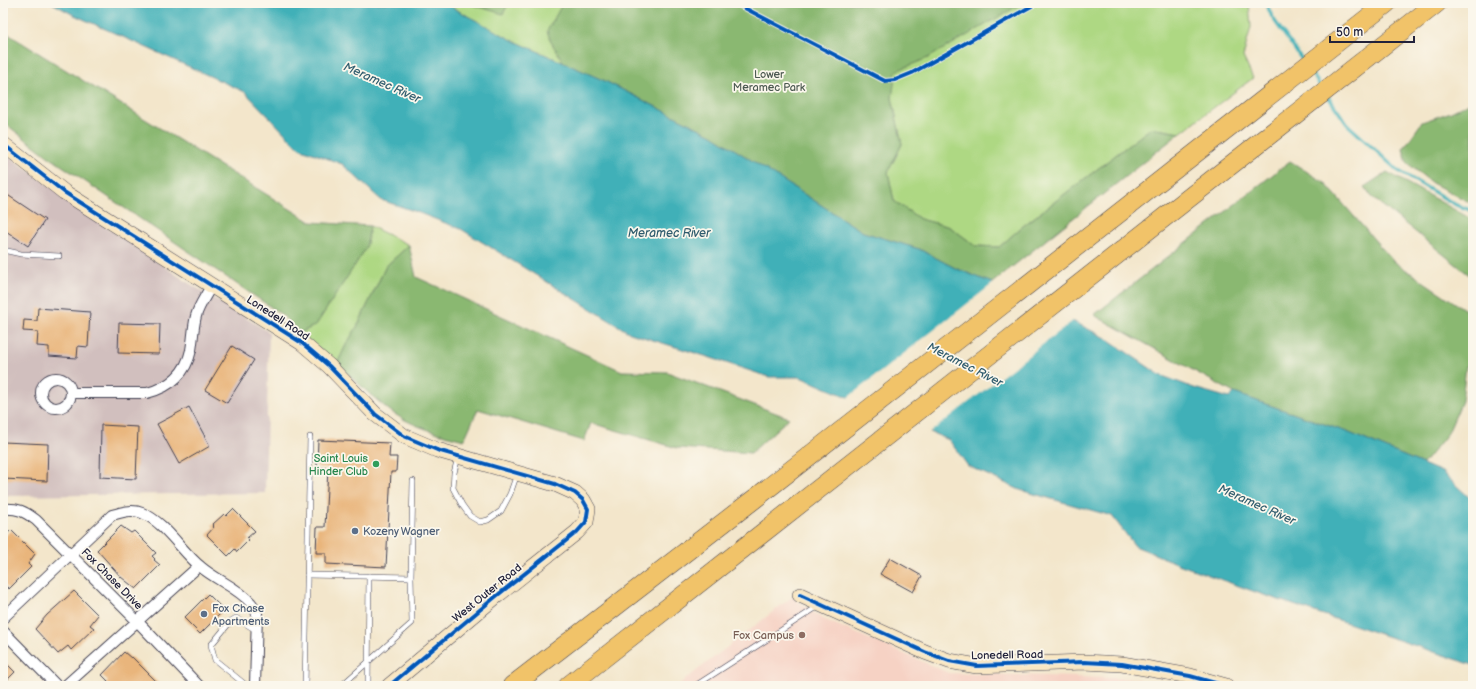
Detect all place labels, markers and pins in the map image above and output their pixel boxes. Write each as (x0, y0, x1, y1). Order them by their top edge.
place label: Saint Louis Hinder Club (309, 452, 369, 478)
marker: Saint Louis Hinder Club (371, 459, 381, 469)
place label: Kozeny Wagner (363, 525, 440, 538)
marker: Kozeny Wagner (350, 526, 360, 536)
place label: Fox Chase Apartments (212, 602, 270, 628)
marker: Fox Chase Apartments (199, 609, 209, 619)
place label: Fox Campus (733, 629, 795, 642)
marker: Fox Campus (797, 630, 807, 640)

